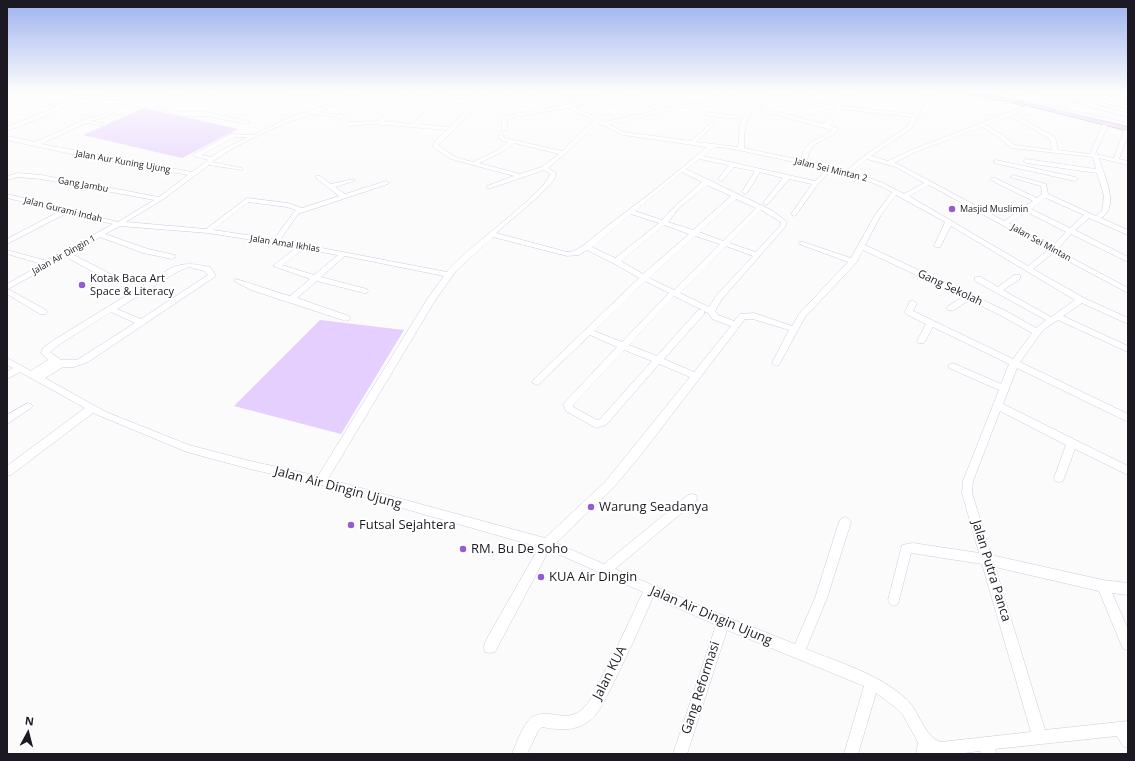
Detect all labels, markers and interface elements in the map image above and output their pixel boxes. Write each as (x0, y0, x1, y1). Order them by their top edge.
street label: Jalan Aur Kuning Ujung (75, 148, 171, 176)
street label: Jalan Sei Mintan 2 (794, 156, 868, 184)
street label: Gang Jambu (57, 175, 109, 195)
street label: Jalan Gurami Indah (23, 195, 103, 225)
marker: Masjid Muslimin (947, 204, 957, 214)
place label: Masjid Muslimin (960, 204, 1028, 214)
street label: Jalan Sei Mintan (1009, 222, 1073, 264)
street label: Jalan Air Dingin 1 (30, 233, 98, 277)
street label: Jalan Amal Ikhlas (249, 233, 321, 255)
street label: Gang Sekolah (916, 267, 984, 309)
place label: Kotak Baca Art Space & Literacy (90, 272, 174, 298)
marker: Kotak Baca Art Space & Literacy (77, 280, 87, 290)
street label: Jalan Air Dingin Ujung (273, 464, 403, 512)
place label: Warung Seadanya (599, 499, 708, 515)
marker: Warung Seadanya (586, 502, 596, 512)
place label: Futsal Sejahtera (359, 517, 456, 533)
street label: Jalan Putra Panca (968, 518, 1014, 624)
marker: Futsal Sejahtera (346, 520, 356, 530)
place label: RM. Bu De Soho (471, 541, 568, 557)
marker: RM. Bu De Soho (458, 544, 468, 554)
place label: KUA Air Dingin (549, 569, 637, 585)
marker: KUA Air Dingin (536, 572, 546, 582)
street label: Jalan Air Dingin Ujung (648, 583, 774, 649)
street label: Gang Reformasi (679, 640, 723, 736)
street label: Jalan KUA (590, 644, 630, 702)
north arrow (8, 713, 48, 753)
text: N (24, 713, 35, 729)

